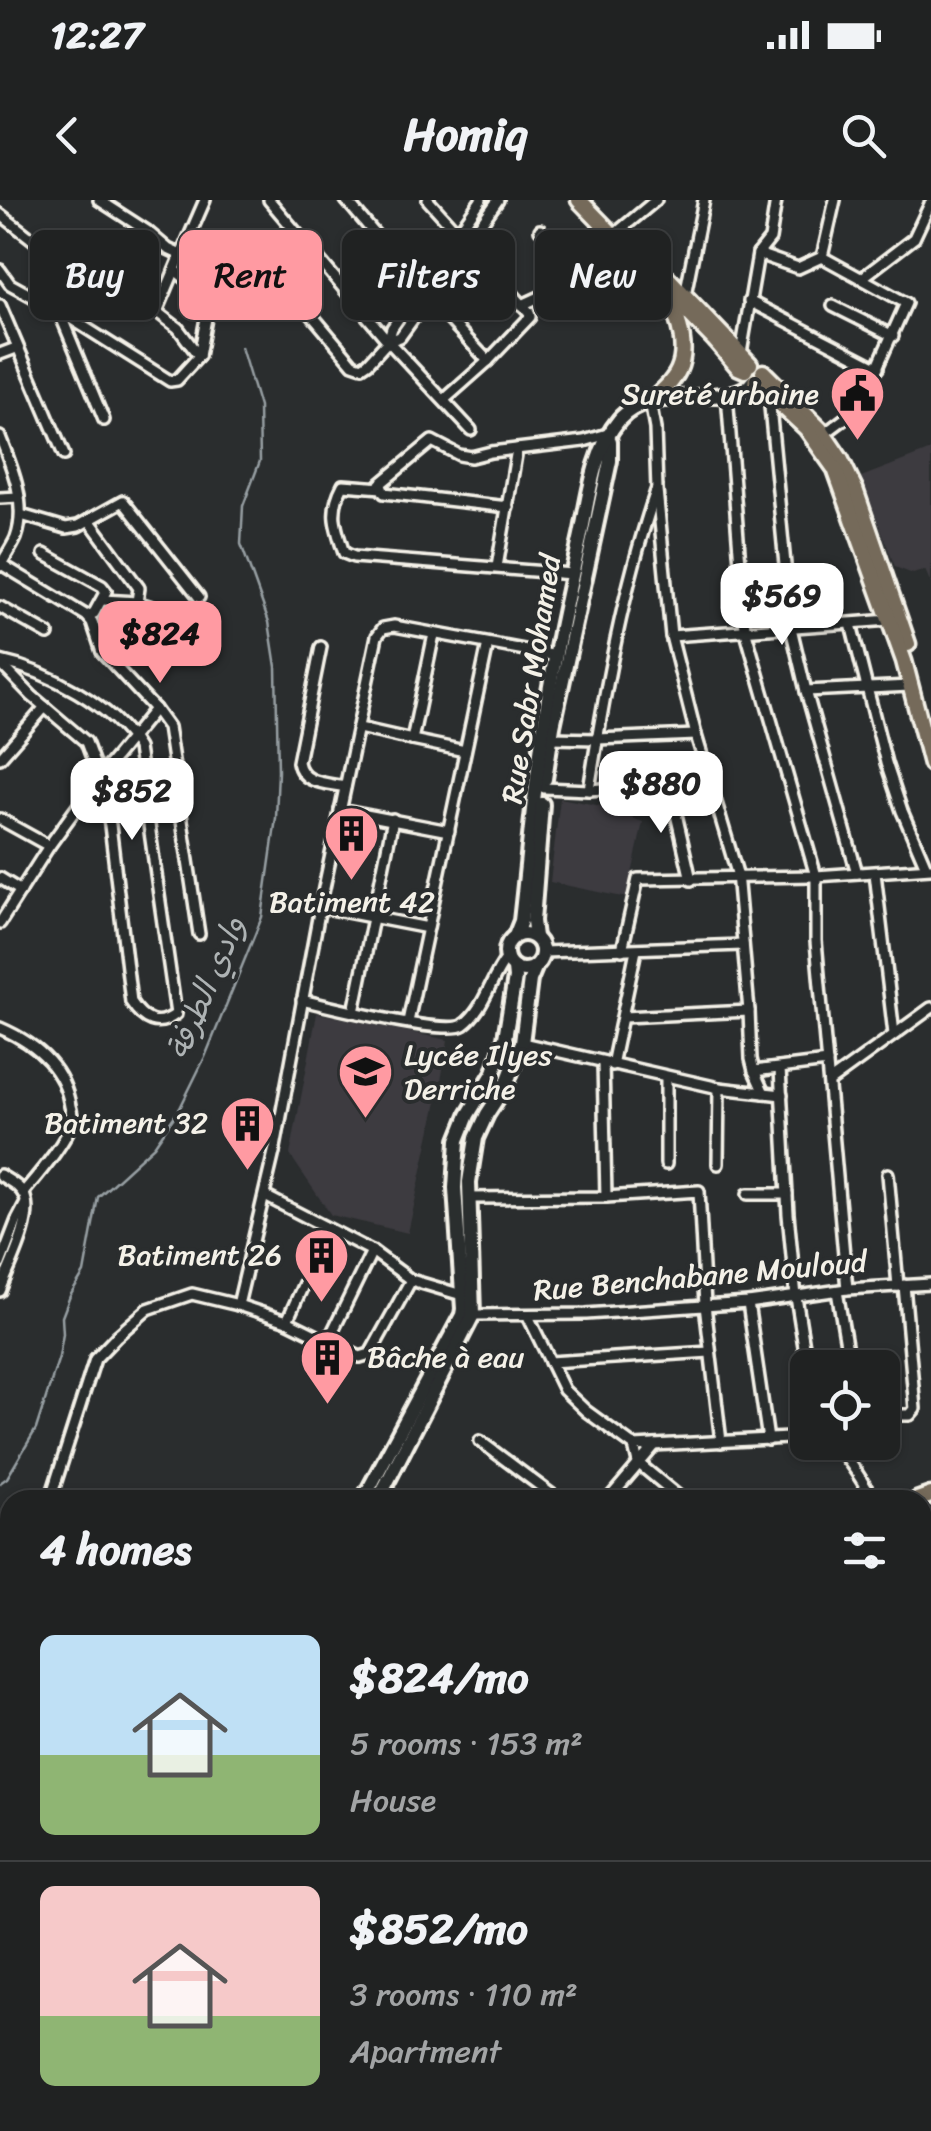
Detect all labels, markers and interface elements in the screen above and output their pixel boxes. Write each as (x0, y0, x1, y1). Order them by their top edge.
text: 12:27 (50, 2, 143, 69)
text: Homiq (404, 95, 527, 175)
icon: back (40, 108, 95, 163)
icon: search (836, 108, 891, 163)
chip: Buy (30, 230, 159, 320)
chip: Rent (179, 230, 322, 320)
chip: Filters (342, 230, 515, 320)
chip: New (535, 230, 671, 320)
public building icon: Sureté urbaine (828, 364, 888, 443)
place label: Sureté urbaine (621, 367, 819, 421)
street label: Rue Sabr Mohamed (485, 548, 578, 807)
pin: $569 (723, 563, 841, 648)
text: $569 (743, 567, 821, 624)
pin: $824 (101, 601, 219, 686)
text: $824 (120, 605, 200, 662)
pin: $880 (602, 751, 720, 836)
text: $880 (621, 755, 701, 812)
pin: $852 (73, 758, 191, 843)
text: $852 (93, 762, 171, 819)
building icon: Batiment 42 (322, 804, 382, 883)
place label: Batiment 42 (269, 875, 435, 929)
water label: وادي الطرفة (150, 907, 262, 1069)
place label: Lycée Ilyes Derriche (404, 1028, 552, 1116)
school or university icon: Lycée Ilyes Derriche (335, 1042, 395, 1121)
building icon: Batiment 32 (217, 1093, 277, 1172)
place label: Batiment 32 (44, 1096, 208, 1150)
building icon: Batiment 26 (291, 1225, 351, 1304)
place label: Batiment 26 (118, 1228, 282, 1282)
street label: Rue Benchabane Mouloud (531, 1234, 871, 1317)
building icon: Bâche à eau (298, 1327, 358, 1406)
place label: Bâche à eau (367, 1330, 524, 1384)
map controls (790, 1350, 900, 1460)
button: locate (790, 1350, 900, 1460)
text: 4 homes (40, 1513, 192, 1587)
icon: filters (837, 1523, 892, 1578)
text: $824/mo (350, 1641, 529, 1715)
icon: home (120, 1675, 240, 1795)
text: 5 rooms · 153 m² (350, 1715, 583, 1772)
text: House (350, 1772, 436, 1829)
text: $852/mo (350, 1892, 528, 1966)
icon: home (120, 1926, 240, 2046)
text: 3 rooms · 110 m² (350, 1966, 578, 2023)
text: Apartment (350, 2023, 501, 2080)

